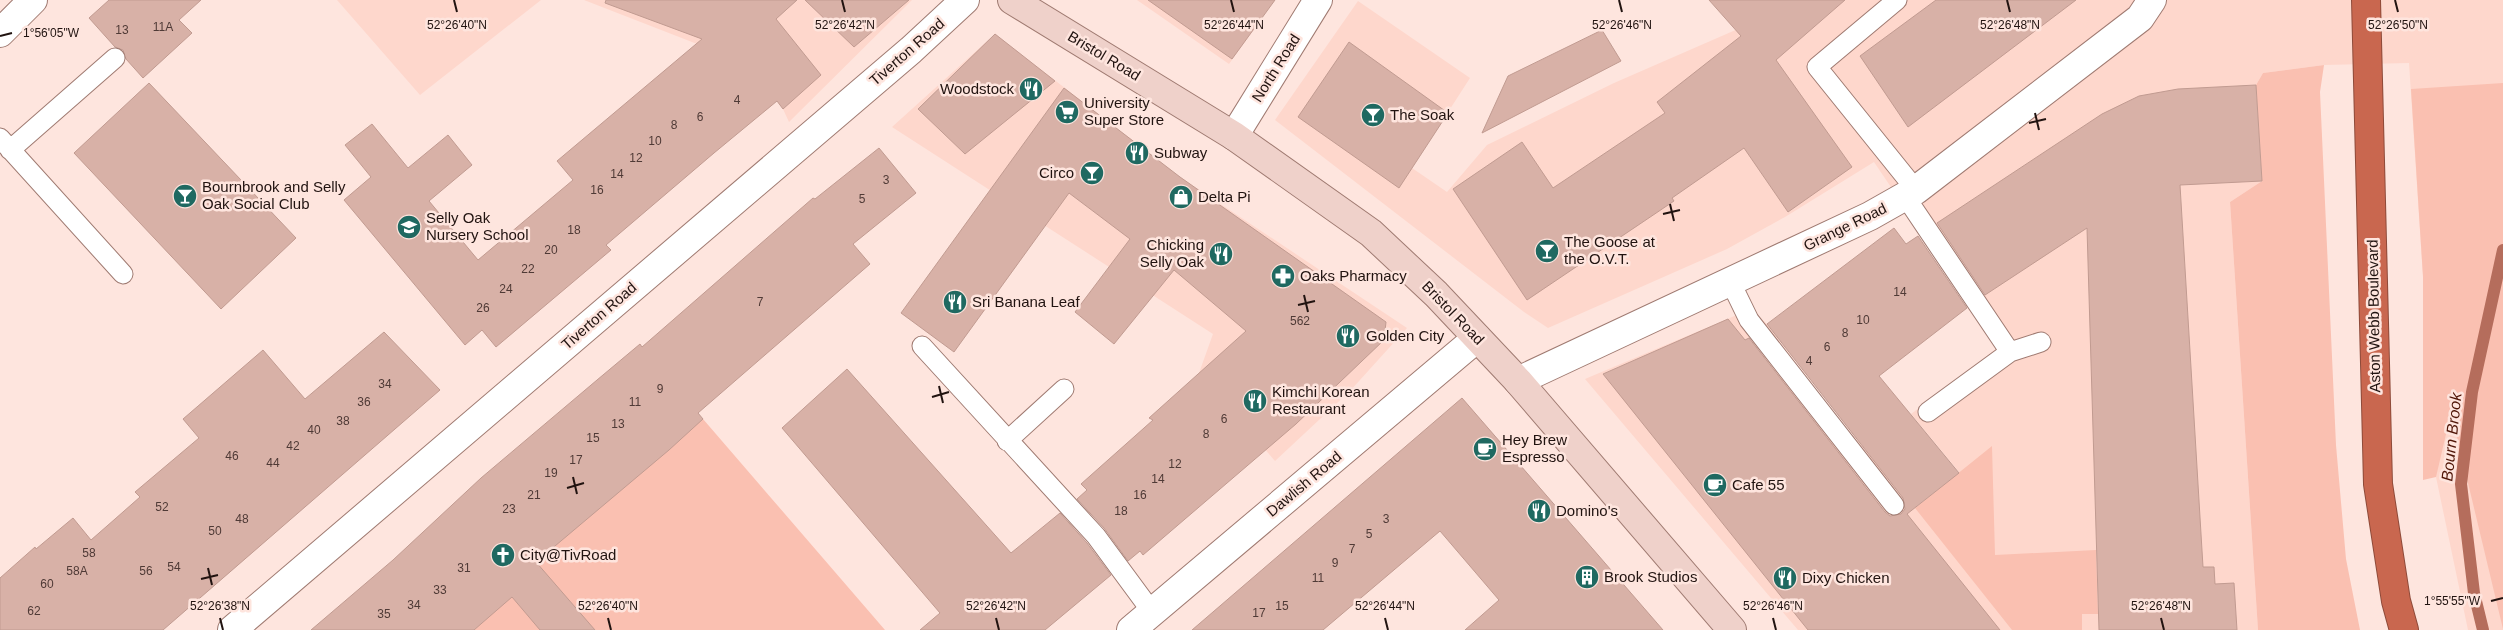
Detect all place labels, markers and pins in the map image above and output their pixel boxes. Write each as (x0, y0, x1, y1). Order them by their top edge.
restaurant icon: Woodstock (1018, 76, 1044, 102)
place label: Woodstock (940, 80, 1014, 97)
place label: University Super Store (1084, 94, 1164, 128)
supermarket icon: University Super Store (1054, 99, 1080, 125)
bar icon: The Soak (1360, 102, 1386, 128)
place label: The Soak (1390, 106, 1455, 123)
restaurant icon: Subway (1124, 140, 1150, 166)
place label: Subway (1154, 144, 1208, 161)
bar icon: Circo (1079, 160, 1105, 186)
place label: Circo (1039, 164, 1074, 181)
place label: Bournbrook and Selly Oak Social Club (202, 178, 346, 212)
bar icon: Bournbrook and Selly Oak Social Club (172, 183, 198, 209)
shop icon: Delta Pi (1168, 184, 1194, 210)
place label: Delta Pi (1198, 188, 1251, 205)
place label: Selly Oak Nursery School (426, 209, 529, 243)
school or university icon: Selly Oak Nursery School (396, 214, 422, 240)
place label: The Goose at the O.V.T. (1564, 233, 1656, 267)
place label: Chicking Selly Oak (1140, 236, 1204, 270)
bar icon: The Goose at the O.V.T. (1534, 238, 1560, 264)
restaurant icon: Chicking Selly Oak (1208, 241, 1234, 267)
pharmacy icon: Oaks Pharmacy (1270, 263, 1296, 289)
place label: Oaks Pharmacy (1300, 267, 1407, 284)
restaurant icon: Sri Banana Leaf (942, 289, 968, 315)
place label: Sri Banana Leaf (972, 293, 1080, 310)
restaurant icon: Golden City (1335, 323, 1361, 349)
place label: Golden City (1366, 327, 1445, 344)
place label: Kimchi Korean Restaurant (1272, 383, 1370, 417)
restaurant icon: Kimchi Korean Restaurant (1242, 388, 1268, 414)
place label: Hey Brew Espresso (1502, 431, 1567, 465)
cafe icon: Hey Brew Espresso (1472, 436, 1498, 462)
cafe icon: Cafe 55 (1702, 472, 1728, 498)
place label: Cafe 55 (1732, 476, 1785, 493)
restaurant icon: Domino's (1526, 498, 1552, 524)
place label: Domino's (1556, 502, 1618, 519)
church icon: City@TivRoad (490, 542, 516, 568)
place label: City@TivRoad (520, 546, 616, 563)
building icon: Brook Studios (1574, 564, 1600, 590)
restaurant icon: Dixy Chicken (1772, 565, 1798, 591)
place label: Brook Studios (1604, 568, 1697, 585)
place label: Dixy Chicken (1802, 569, 1890, 586)

